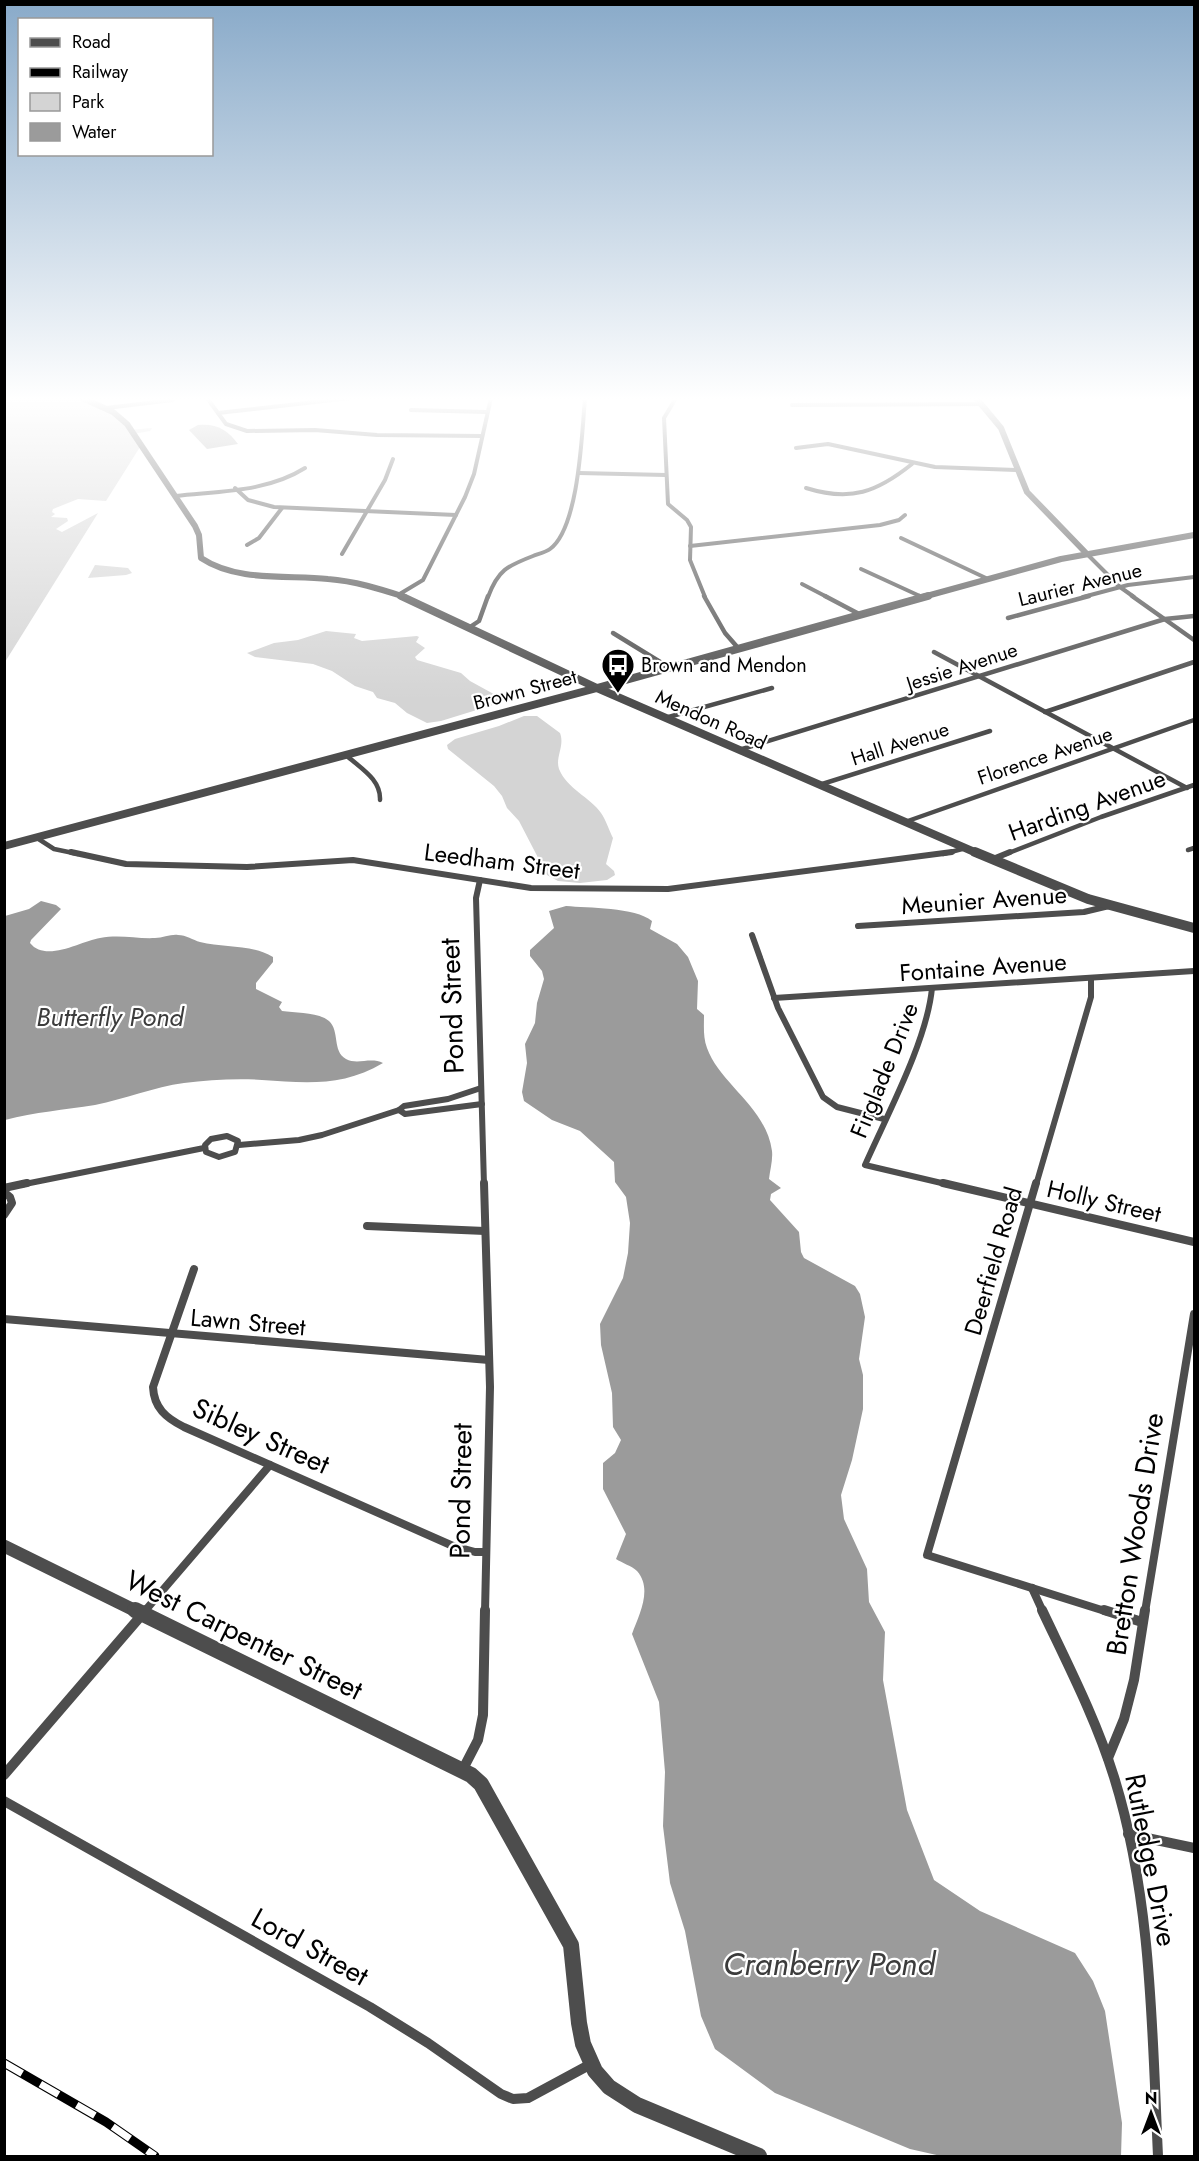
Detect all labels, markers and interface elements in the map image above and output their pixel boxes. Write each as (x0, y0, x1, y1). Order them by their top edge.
legend (18, 18, 213, 156)
text: Road (72, 29, 111, 55)
text: Railway (72, 59, 128, 85)
text: Park (72, 89, 104, 115)
text: Water (72, 119, 117, 145)
street label: Laurier Avenue (1015, 556, 1145, 614)
street label: Jessie Avenue (900, 635, 1021, 699)
bus stop icon: Brown and Mendon (600, 647, 636, 694)
place label: Brown and Mendon (641, 651, 807, 680)
street label: Brown Street (470, 662, 580, 718)
street label: Mendon Road (651, 683, 771, 757)
street label: Hall Avenue (847, 715, 953, 773)
street label: Florence Avenue (974, 719, 1116, 793)
street label: Harding Avenue (1003, 760, 1171, 850)
street label: Leedham Street (422, 834, 582, 888)
street label: Meunier Avenue (900, 877, 1068, 923)
street label: Pond Street (429, 937, 475, 1075)
street label: Fontaine Avenue (898, 944, 1068, 990)
street label: Firglade Drive (841, 997, 927, 1143)
water label: Butterfly Pond (36, 998, 185, 1036)
street label: Holly Street (1043, 1171, 1165, 1231)
street label: Deerfield Road (955, 1183, 1031, 1339)
street label: Lawn Street (189, 1300, 307, 1344)
street label: Sibley Street (186, 1387, 337, 1485)
street label: Bretton Woods Drive (1096, 1410, 1174, 1658)
street label: Pond Street (439, 1423, 483, 1559)
street label: West Carpenter Street (118, 1560, 370, 1710)
street label: Rutledge Drive (1114, 1770, 1188, 1950)
street label: Lord Street (244, 1898, 376, 1996)
water label: Cranberry Pond (723, 1941, 936, 1987)
north arrow (1121, 2083, 1181, 2143)
text: N (1145, 2087, 1157, 2110)

